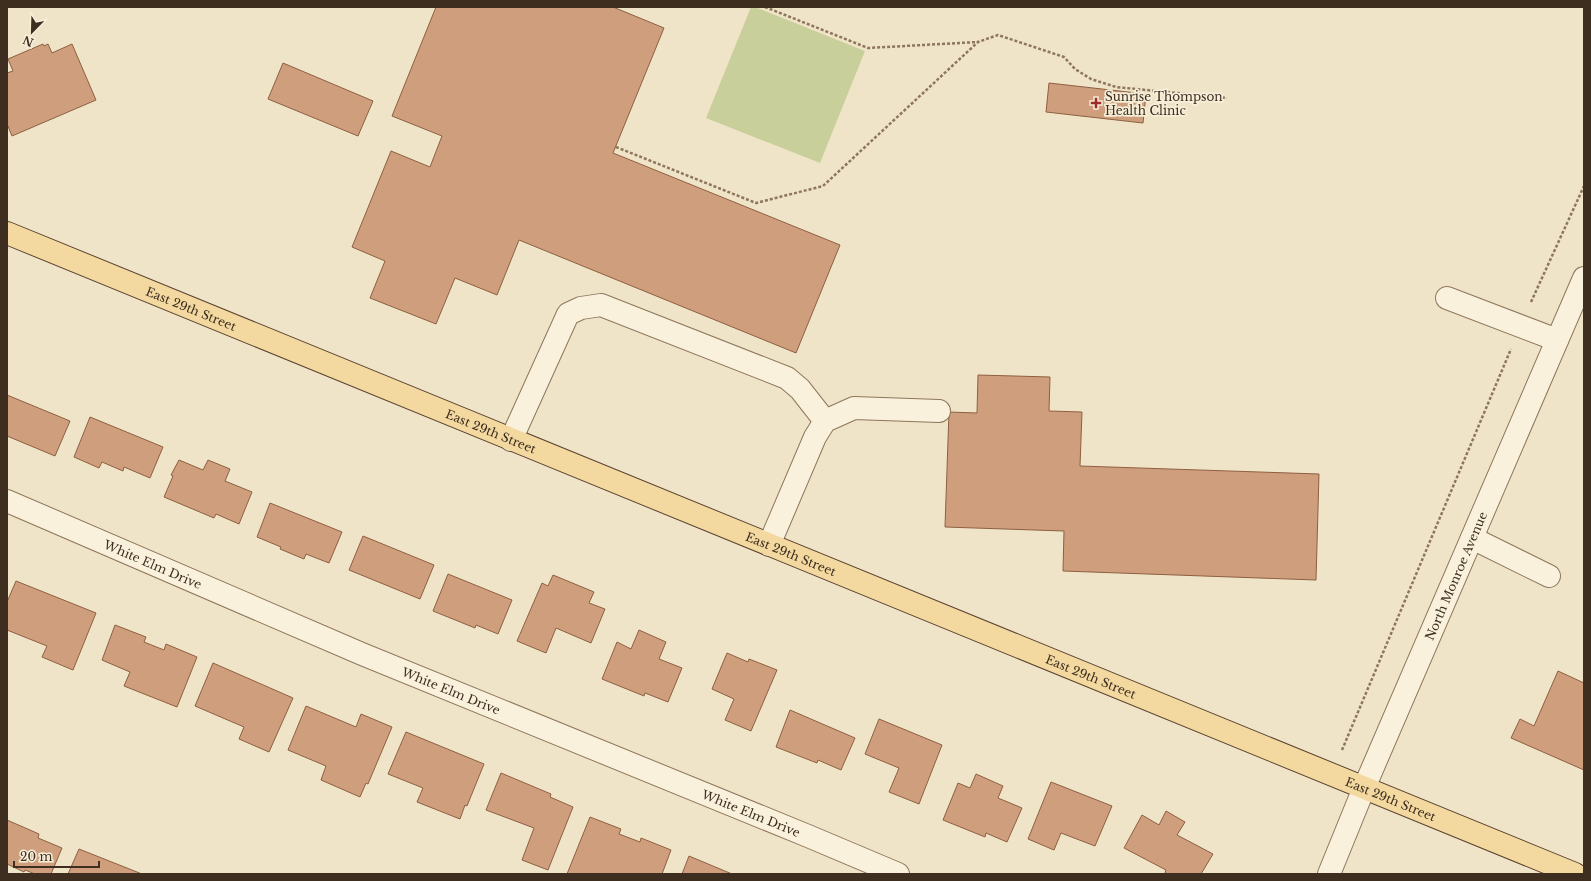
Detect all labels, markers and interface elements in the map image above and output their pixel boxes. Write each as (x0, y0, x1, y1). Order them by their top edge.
north arrow (12, 12, 52, 52)
text: N (20, 32, 36, 50)
place label: Sunrise Thompson Health Clinic (1105, 89, 1223, 118)
marker: Sunrise Thompson Health Clinic (1090, 97, 1102, 109)
street label: East 29th Street (144, 283, 239, 334)
street label: East 29th Street (444, 406, 539, 456)
street label: North Monroe Avenue (1421, 509, 1490, 642)
street label: East 29th Street (744, 528, 839, 579)
street label: White Elm Drive (101, 536, 204, 592)
street label: East 29th Street (1043, 651, 1139, 701)
street label: White Elm Drive (399, 663, 503, 717)
street label: East 29th Street (1343, 774, 1439, 824)
street label: White Elm Drive (699, 786, 803, 840)
scale bar (14, 843, 99, 869)
text: 20 m (20, 849, 52, 864)

